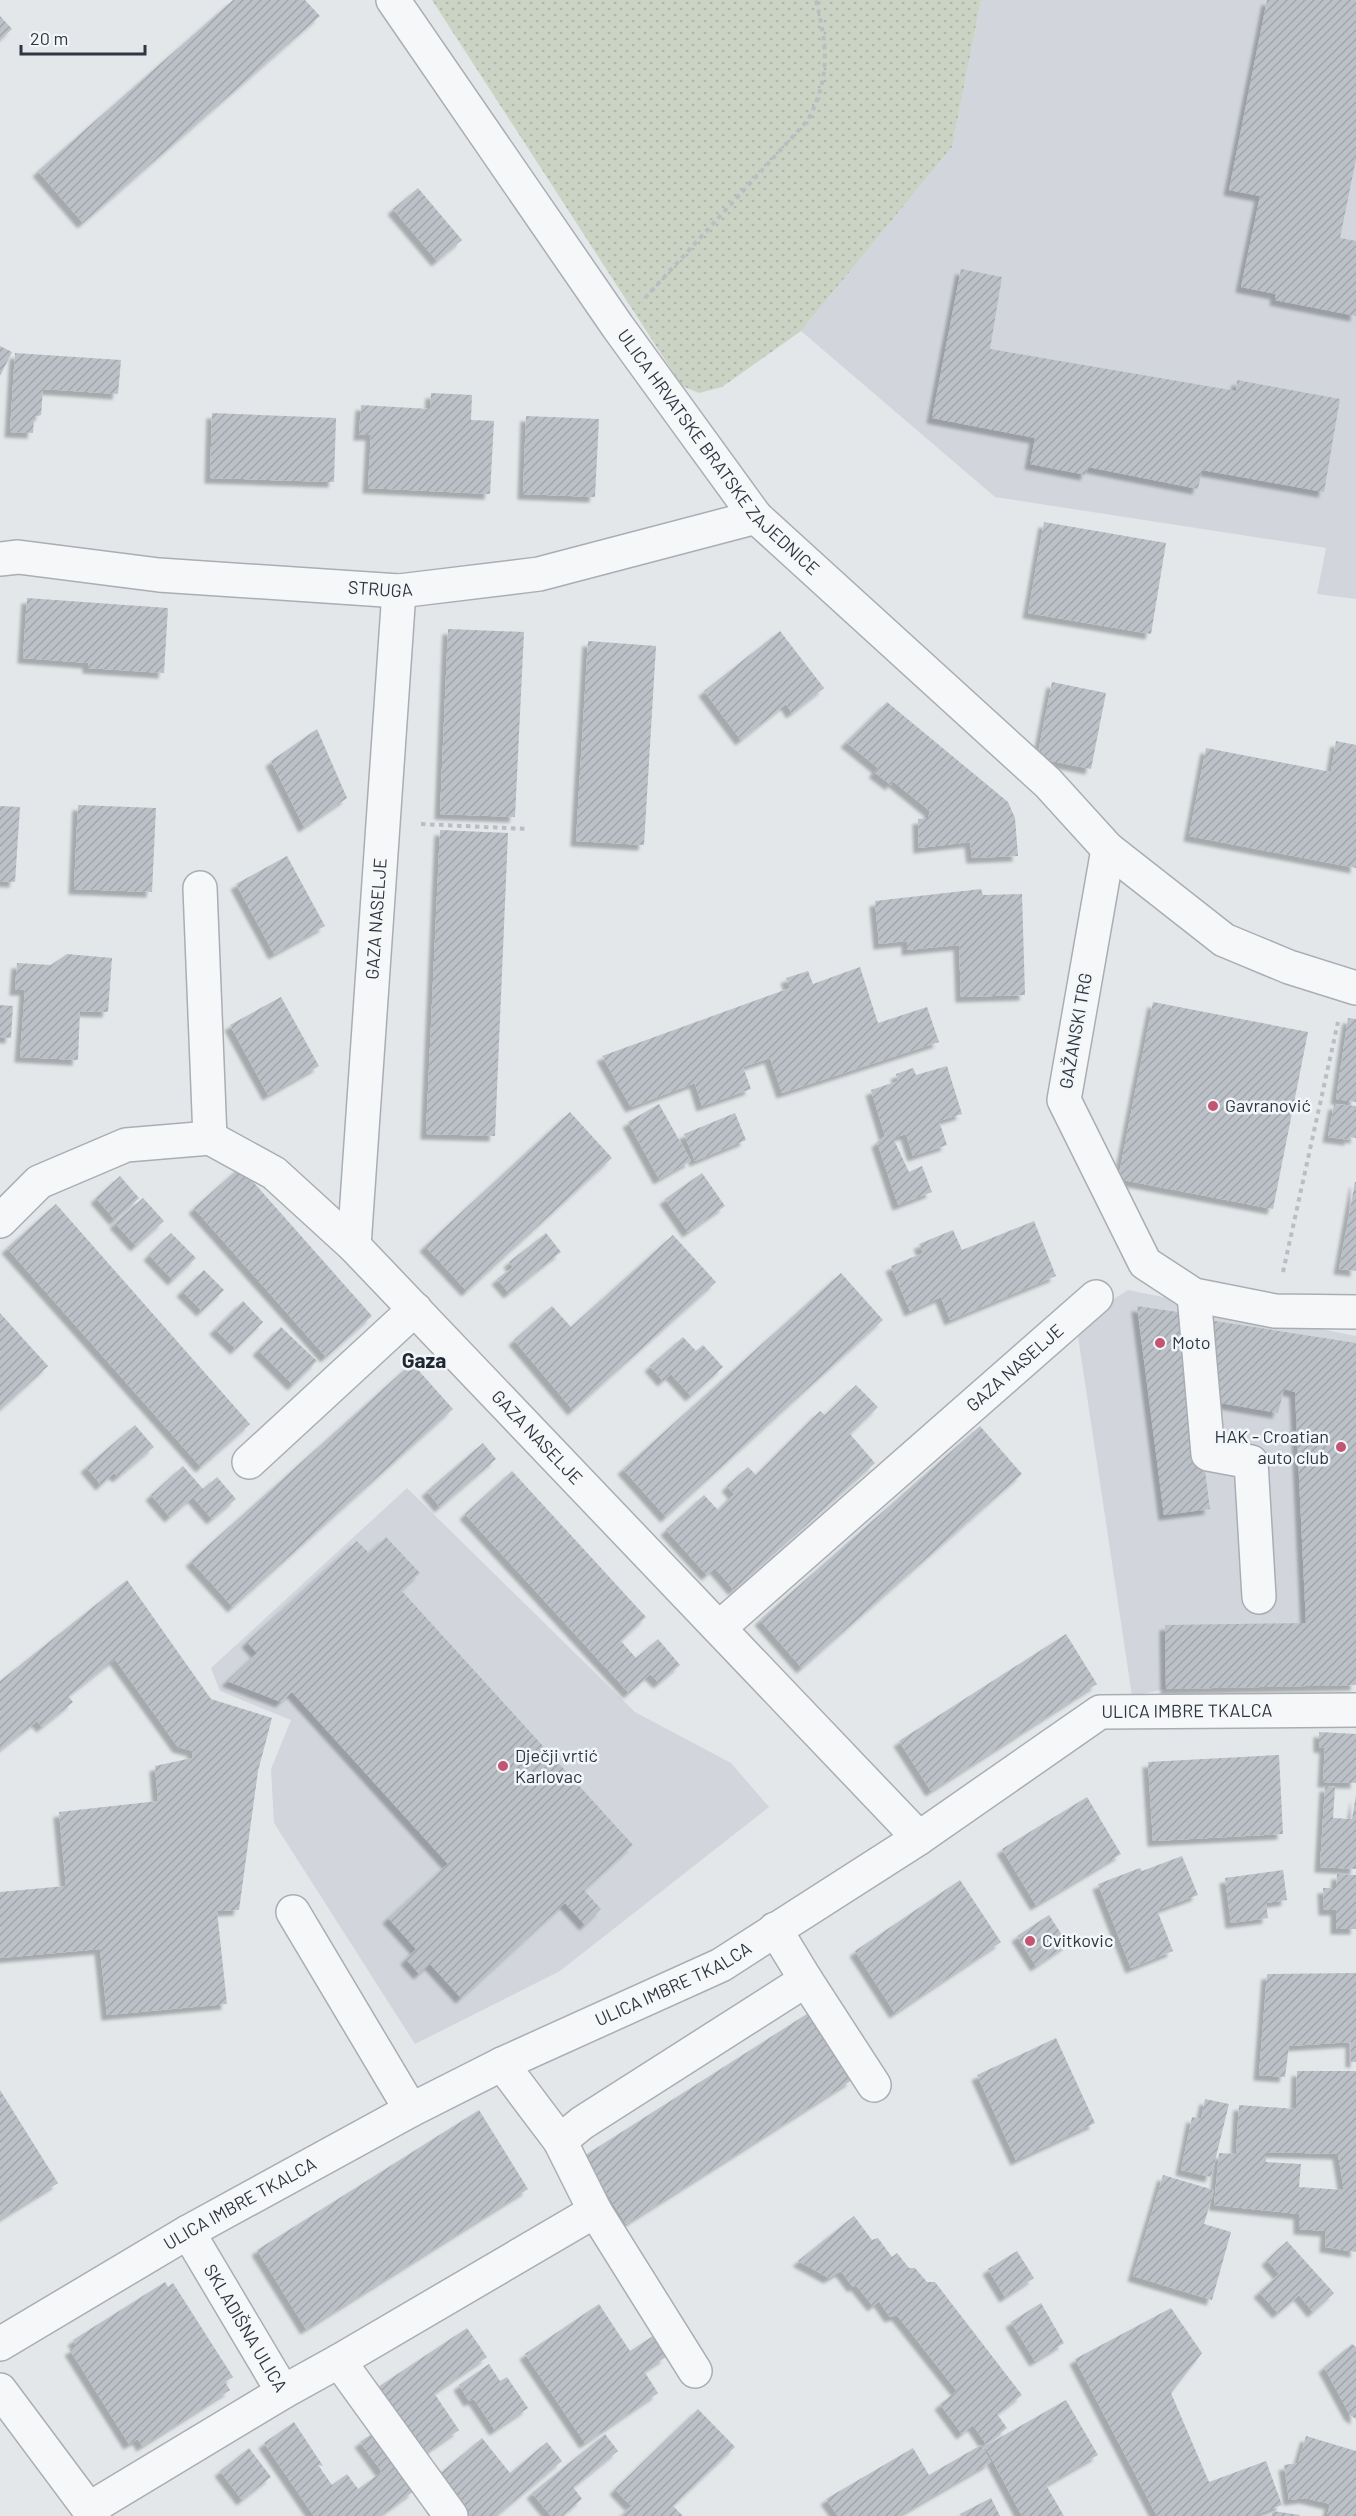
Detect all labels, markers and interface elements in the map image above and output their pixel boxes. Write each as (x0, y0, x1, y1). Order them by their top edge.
scale bar (21, 18, 146, 56)
text: 20 m (30, 27, 68, 49)
street label: ULICA HRVATSKE BRATSKE ZAJEDNICE (613, 325, 824, 579)
street label: STRUGA (347, 576, 414, 601)
street label: GAZA NASELJE (360, 857, 391, 980)
street label: GAŽANSKI TRG (1054, 971, 1096, 1091)
place label: Gavranović (1225, 1094, 1311, 1116)
marker: Gavranović (1206, 1099, 1220, 1113)
street label: GAZA NASELJE (961, 1319, 1068, 1416)
place label: Moto (1172, 1331, 1211, 1353)
marker: Moto (1153, 1336, 1167, 1350)
district label: Gaza (402, 1347, 446, 1372)
street label: GAZA NASELJE (487, 1385, 588, 1489)
place label: HAK - Croatian auto club (1215, 1425, 1329, 1468)
marker: HAK - Croatian auto club (1334, 1440, 1348, 1454)
street label: ULICA IMBRE TKALCA (1101, 1699, 1273, 1722)
place label: Dječji vrtić Karlovac (515, 1744, 598, 1787)
marker: Dječji vrtić Karlovac (496, 1759, 510, 1773)
place label: Cvitkovic (1042, 1929, 1113, 1951)
marker: Cvitkovic (1023, 1934, 1037, 1948)
street label: ULICA IMBRE TKALCA (591, 1936, 755, 2030)
street label: ULICA IMBRE TKALCA (159, 2152, 320, 2254)
street label: SKLADIŠNA ULICA (200, 2260, 293, 2396)

